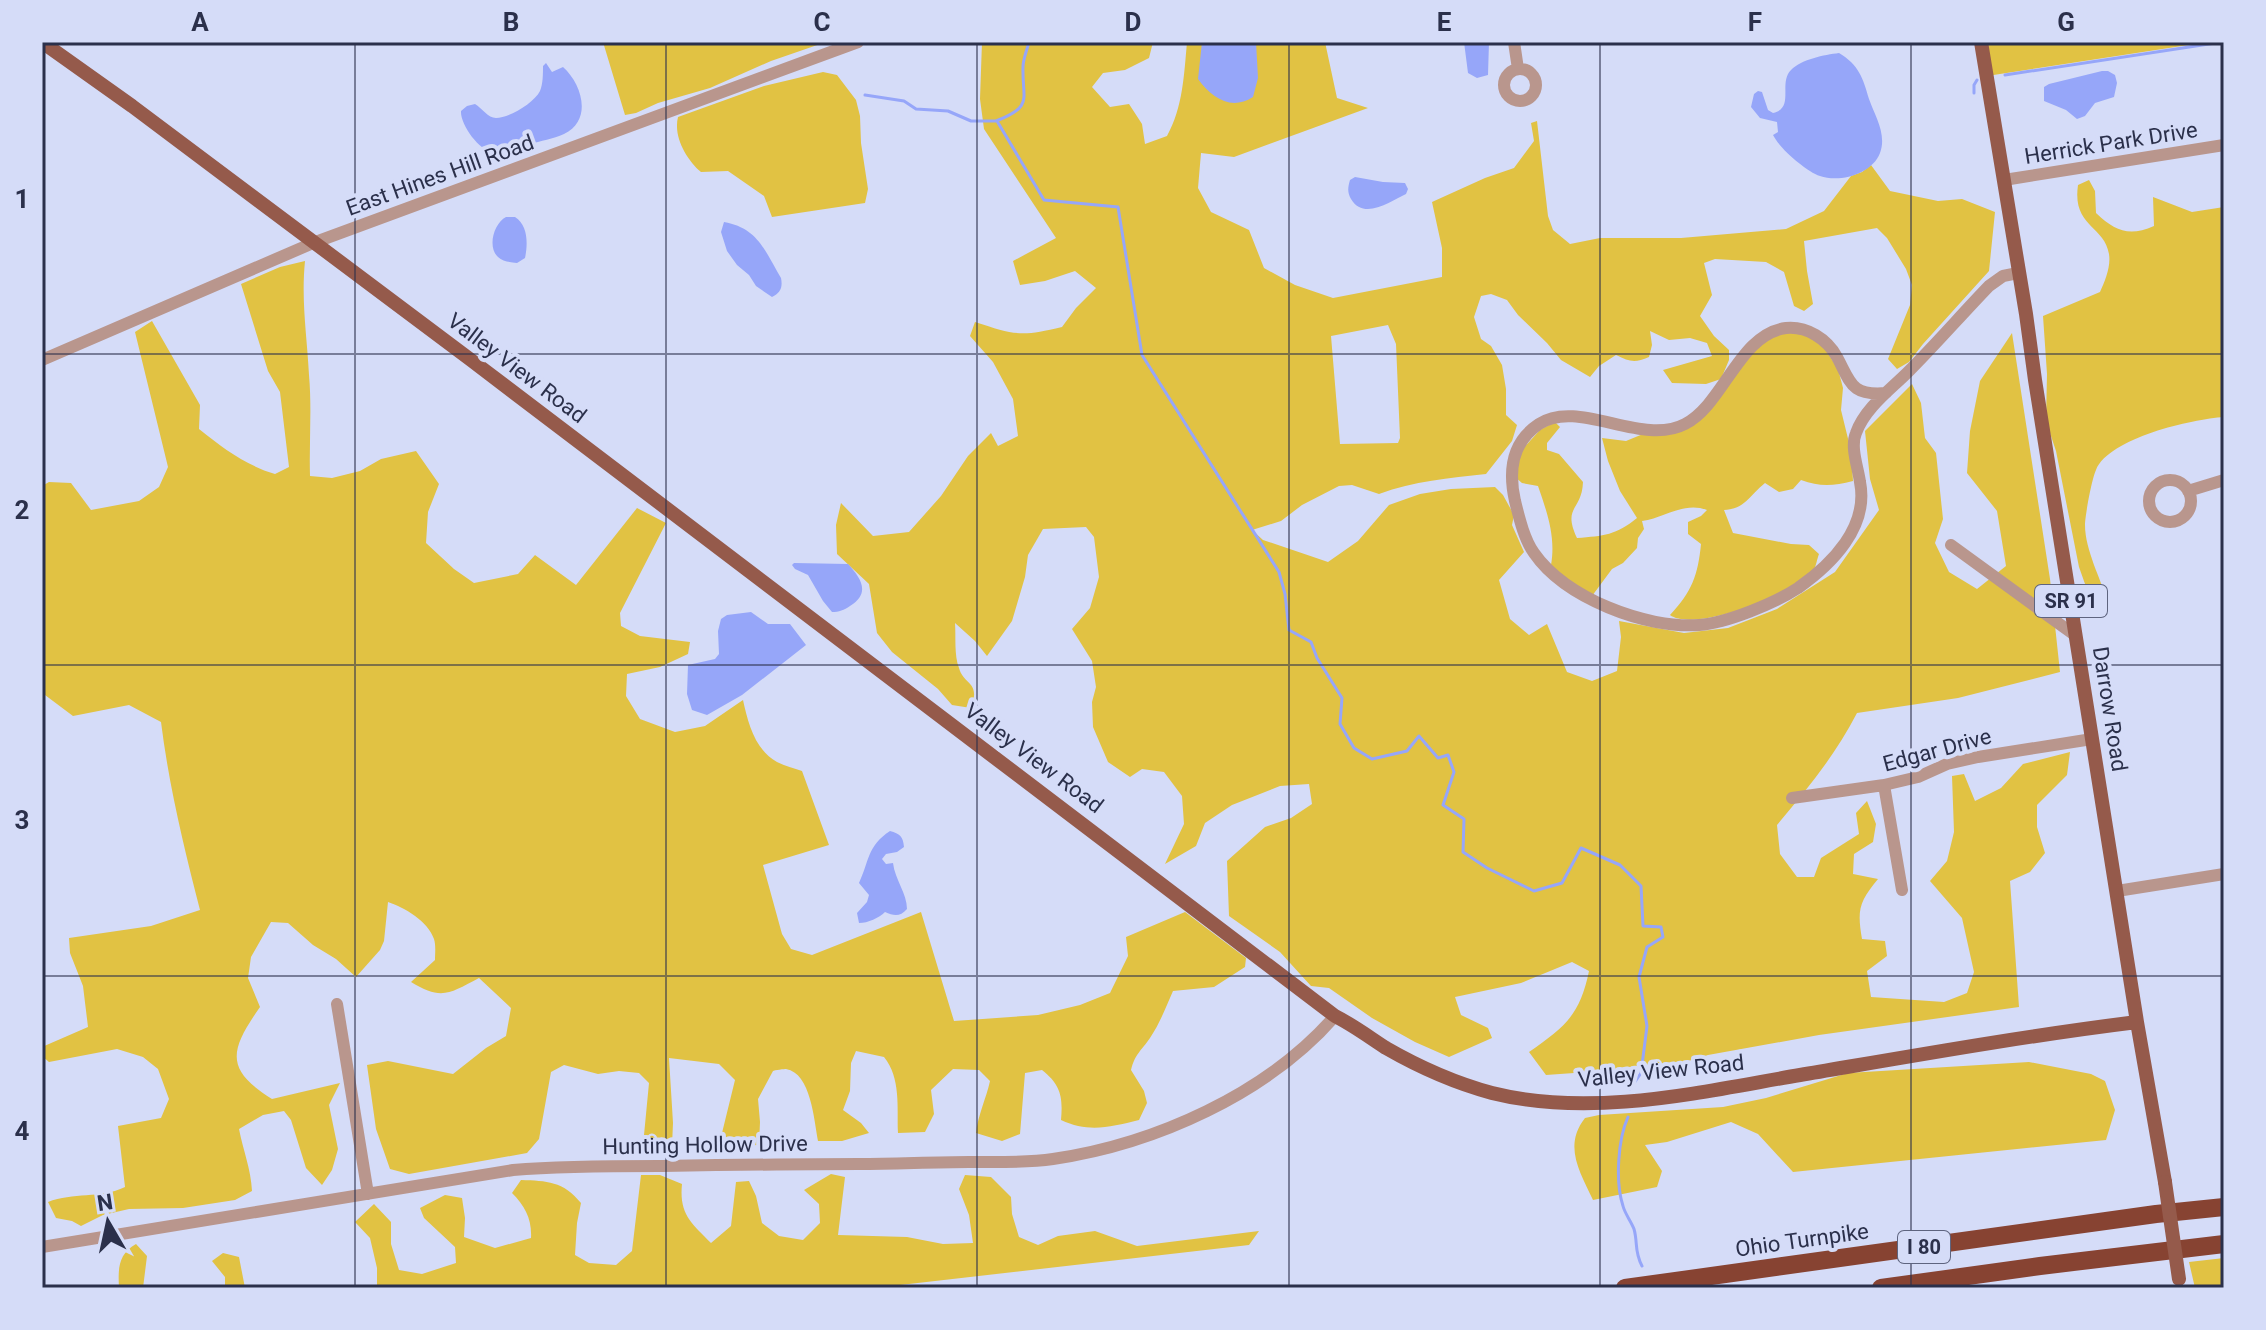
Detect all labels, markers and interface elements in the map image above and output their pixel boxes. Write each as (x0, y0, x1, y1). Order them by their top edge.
text: A (191, 7, 209, 37)
text: B (503, 7, 519, 37)
text: C (813, 7, 831, 37)
text: D (1125, 7, 1141, 37)
text: E (1437, 7, 1452, 37)
text: F (1748, 7, 1762, 37)
text: G (2057, 7, 2075, 37)
street label: Herrick Park Drive (2023, 117, 2199, 169)
street label: East Hines Hill Road (343, 129, 537, 221)
text: 1 (15, 184, 29, 214)
street label: Valley View Road (443, 308, 591, 428)
text: 2 (15, 495, 29, 525)
road number: SR 91 (2035, 585, 2107, 617)
street label: Darrow Road (2088, 645, 2132, 773)
street label: Valley View Road (960, 698, 1108, 818)
street label: Edgar Drive (1880, 724, 1994, 776)
text: 3 (15, 805, 29, 835)
street label: Valley View Road (1577, 1050, 1745, 1092)
text: 4 (15, 1116, 30, 1146)
street label: Hunting Hollow Drive (602, 1131, 808, 1159)
north arrow (68, 1182, 148, 1262)
text: N (95, 1189, 115, 1216)
street label: Ohio Turnpike (1734, 1218, 1870, 1262)
road number: I 80 (1898, 1231, 1950, 1263)

